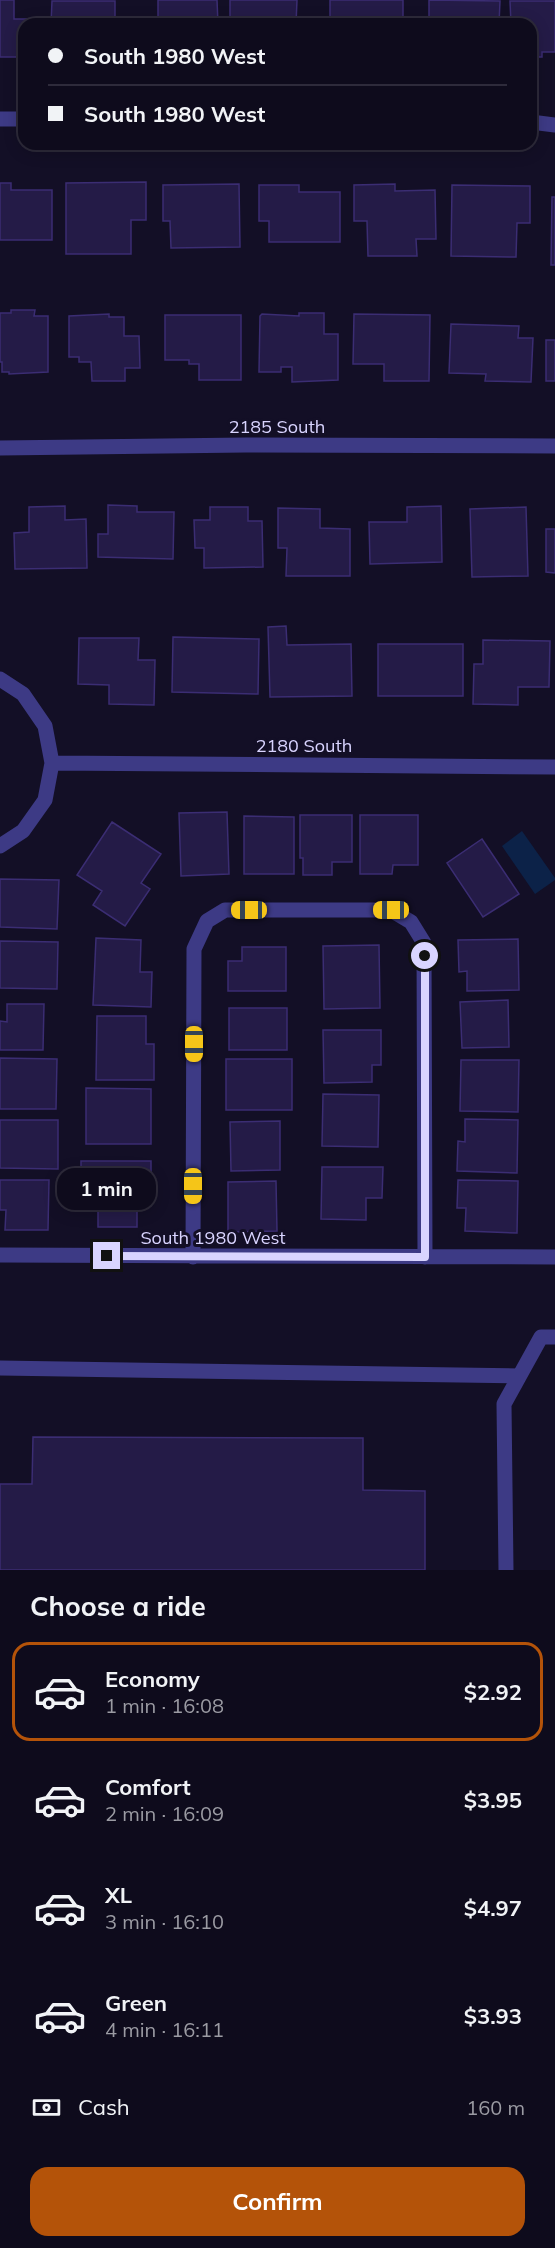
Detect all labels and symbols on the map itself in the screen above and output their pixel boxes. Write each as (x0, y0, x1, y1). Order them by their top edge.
street label: 2185 South (229, 415, 325, 438)
street label: 2180 South (256, 734, 352, 757)
car (231, 901, 267, 919)
car (373, 901, 409, 919)
route start (411, 942, 438, 969)
car (185, 1026, 203, 1062)
car (184, 1168, 202, 1204)
callout: 1 min (57, 1169, 156, 1211)
street label: South 1980 West (140, 1226, 286, 1249)
route end (93, 1242, 120, 1269)

